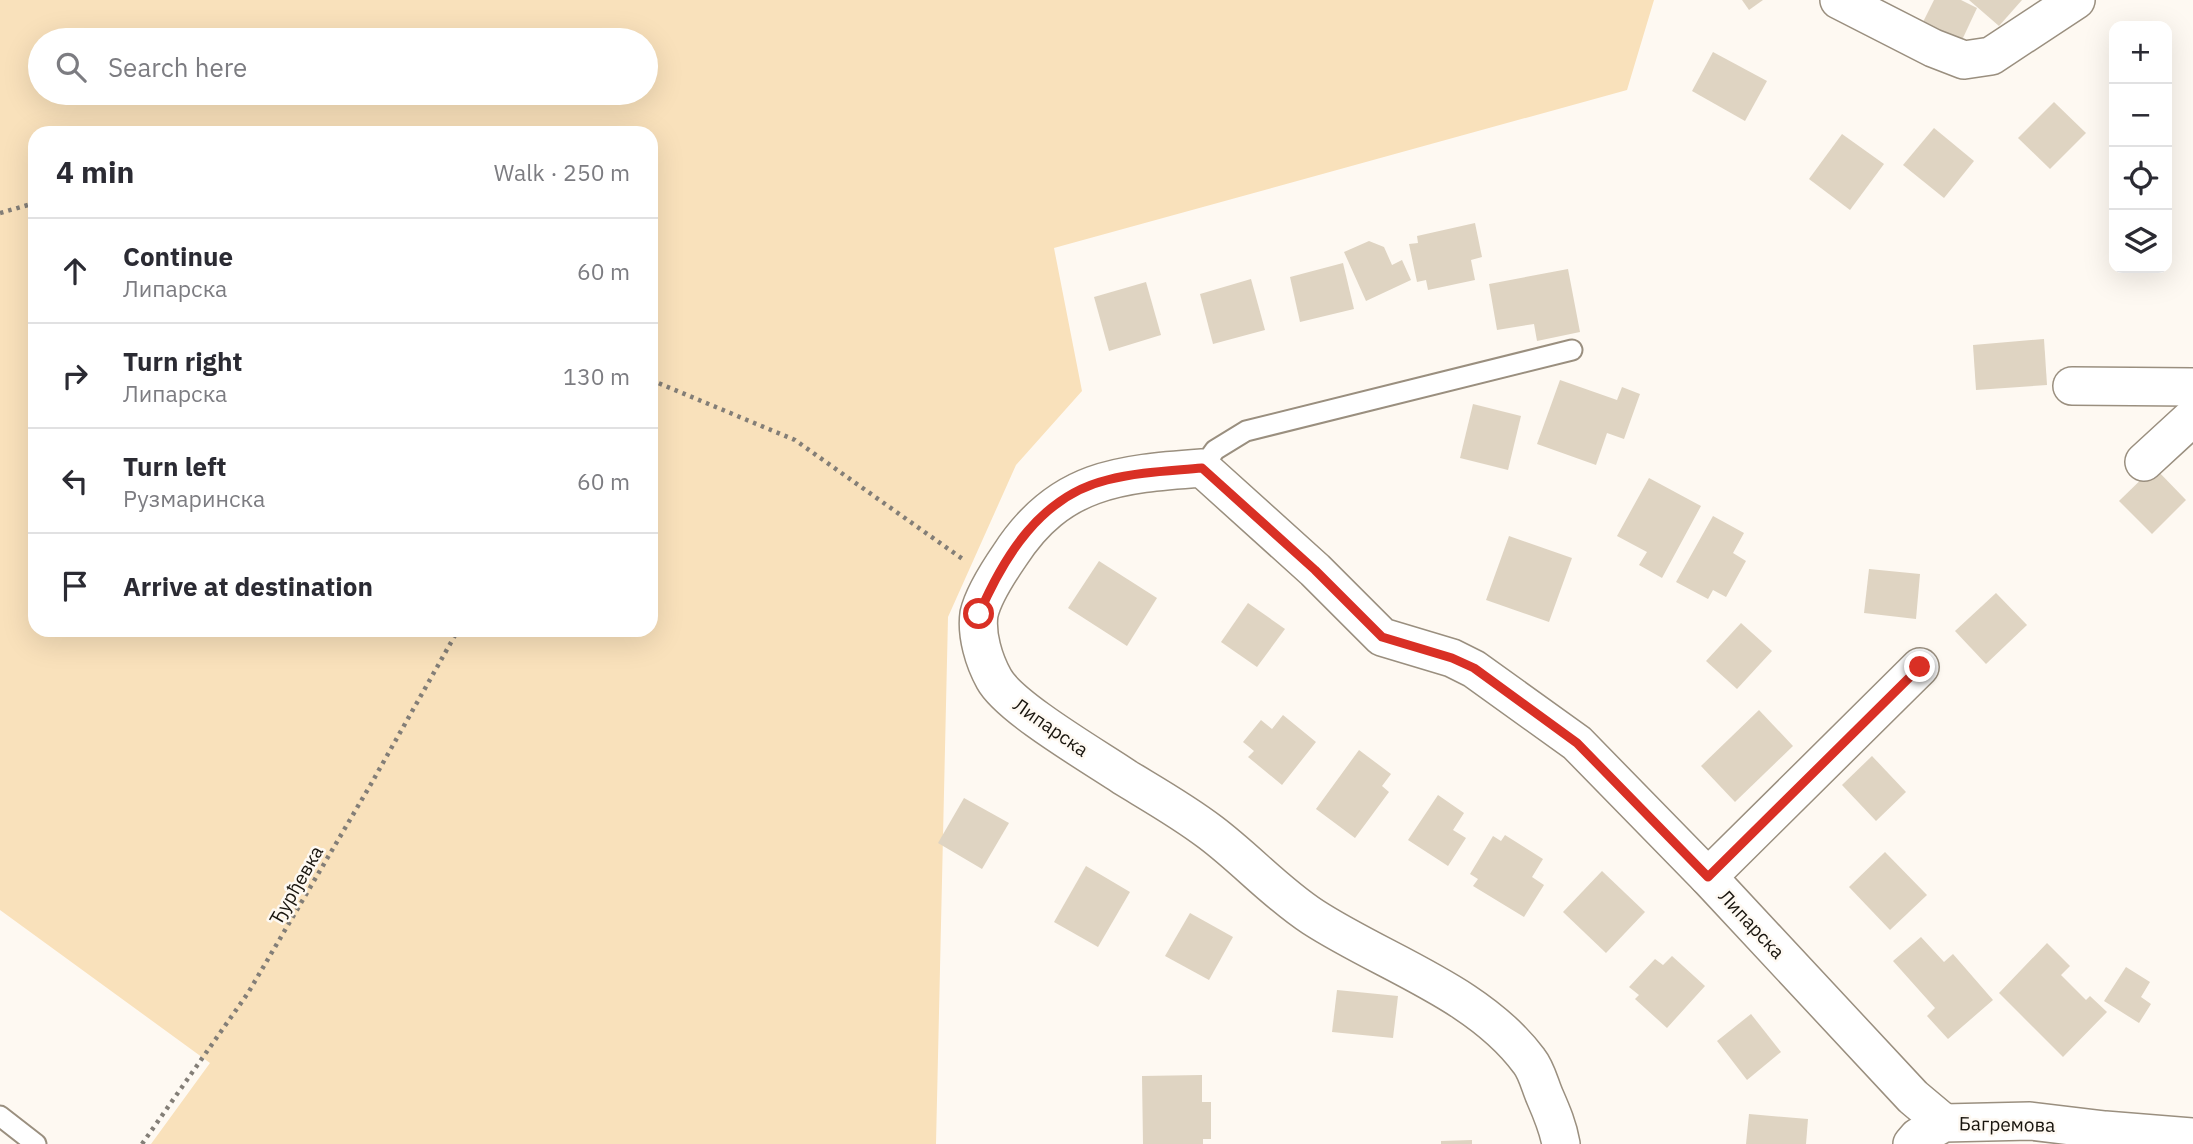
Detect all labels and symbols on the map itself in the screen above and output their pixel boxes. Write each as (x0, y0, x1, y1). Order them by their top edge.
route start (963, 598, 994, 629)
route end (1904, 651, 1935, 682)
street label: Липарска (1009, 692, 1093, 762)
street label: Ђурђевка (264, 841, 328, 929)
street label: Липарска (1714, 884, 1790, 964)
street label: Багремова (1959, 1111, 2055, 1137)

